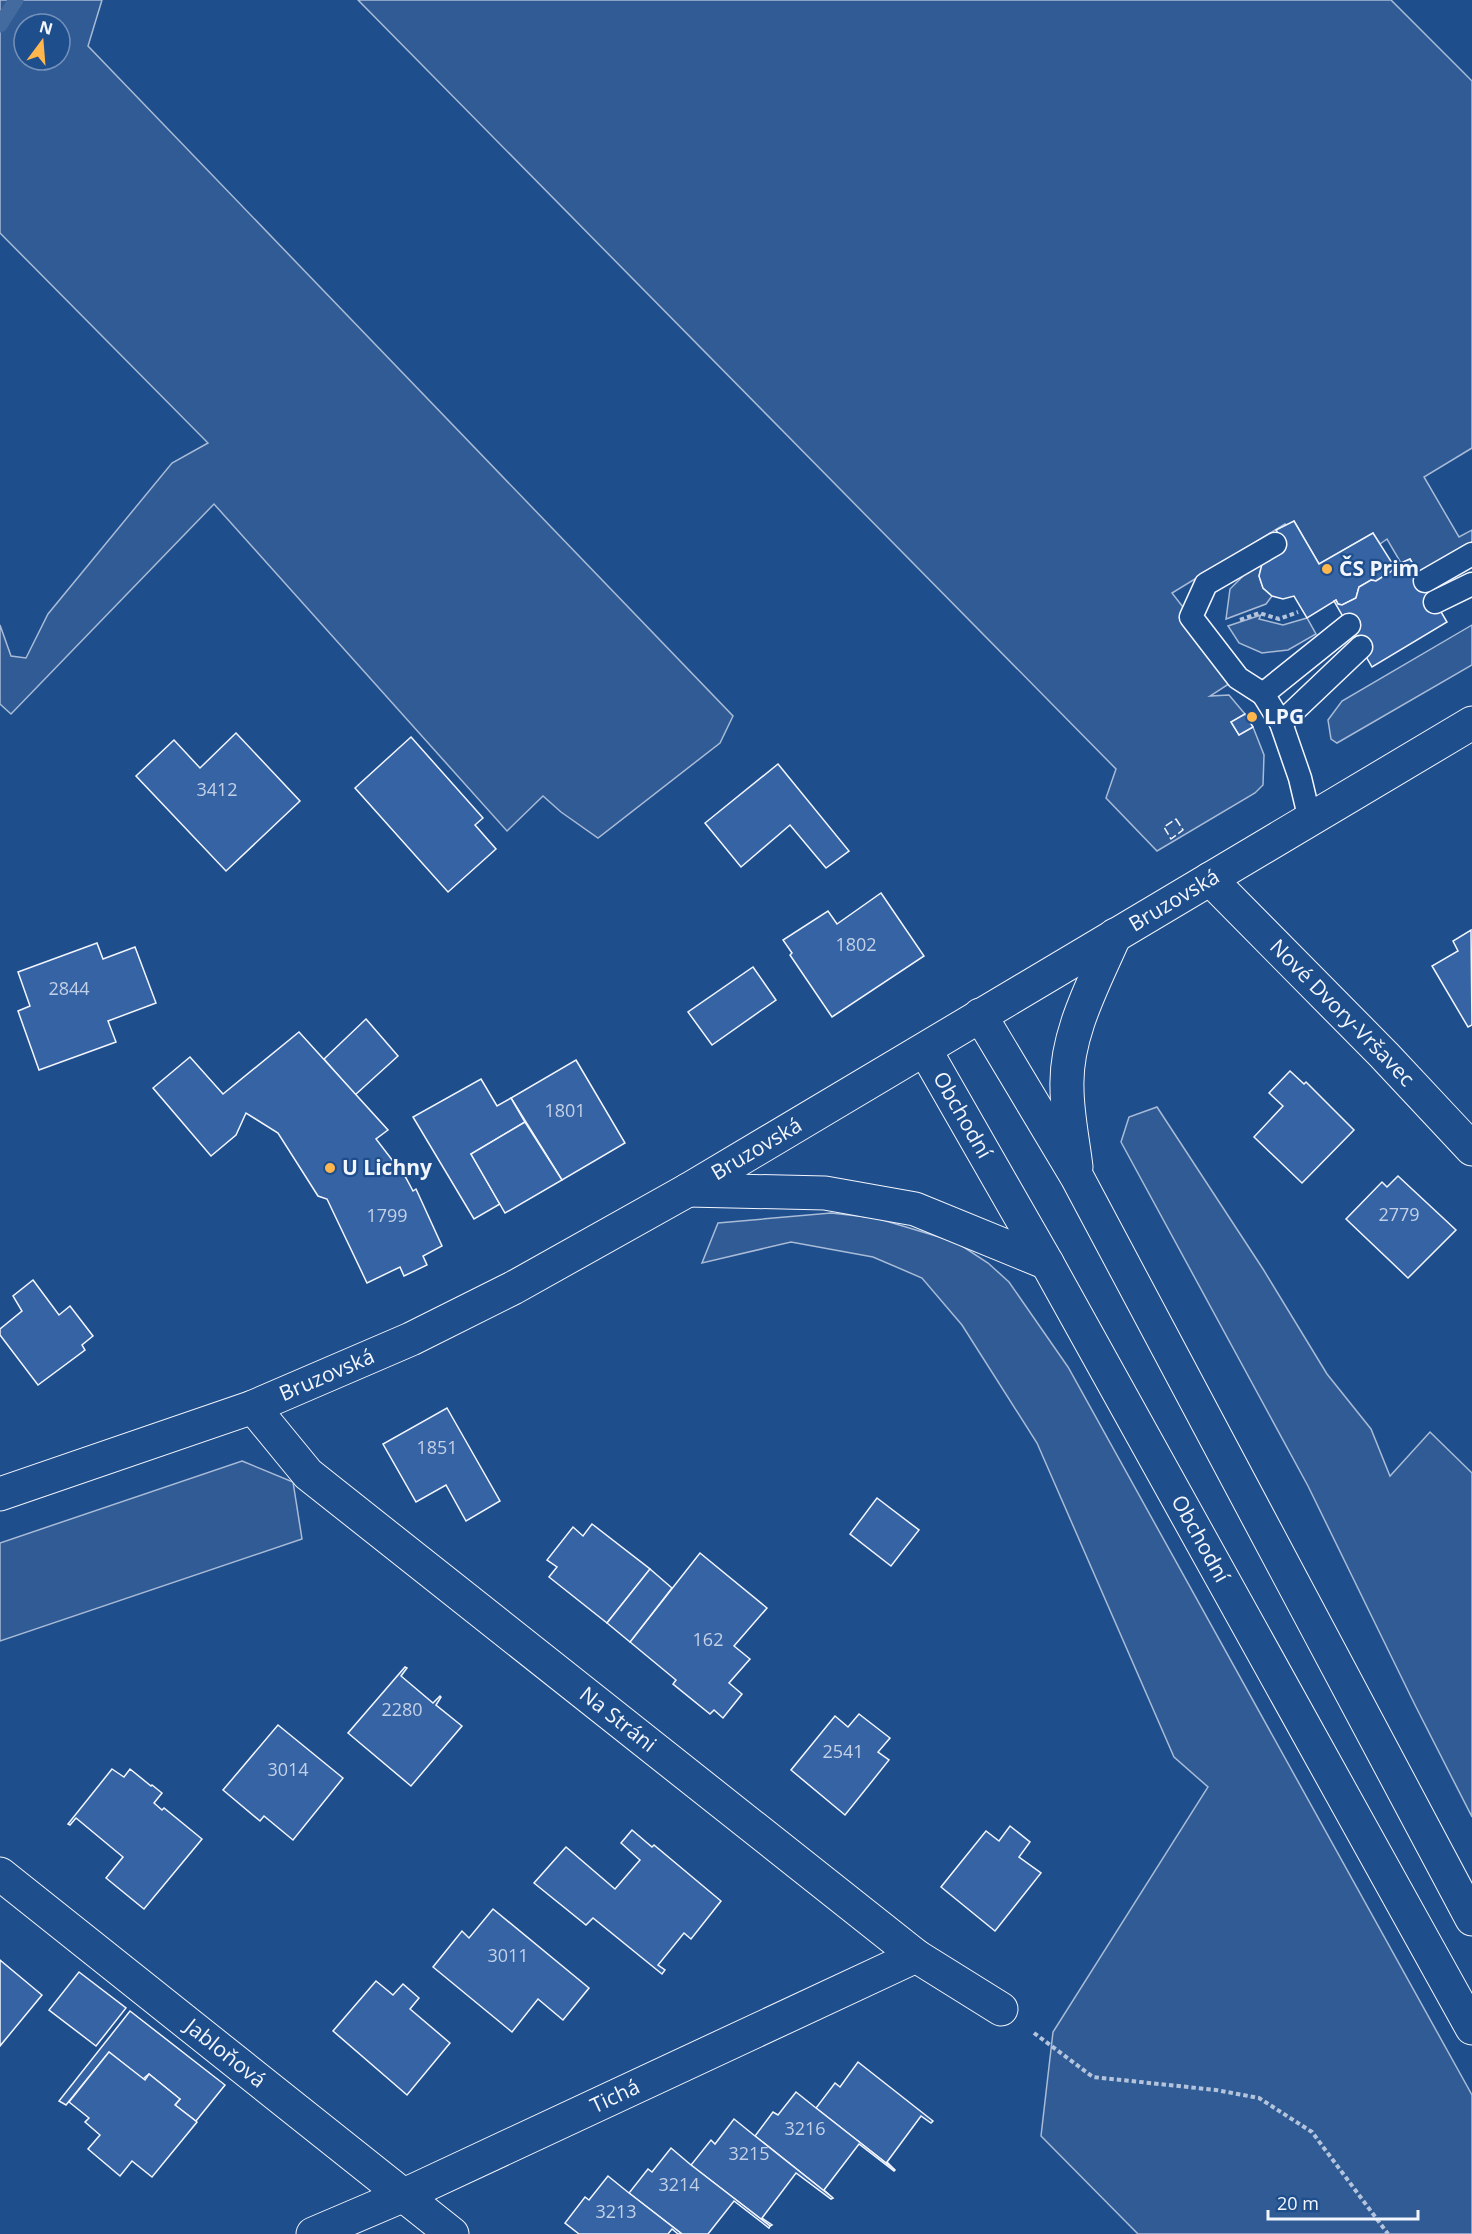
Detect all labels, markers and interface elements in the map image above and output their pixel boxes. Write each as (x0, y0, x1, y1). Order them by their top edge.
north arrow (12, 12, 72, 72)
text: N (37, 15, 55, 40)
place label: ČS Prim (1339, 554, 1419, 582)
marker: ČS Prim (1320, 562, 1334, 576)
place label: LPG (1264, 702, 1304, 730)
marker: LPG (1245, 710, 1259, 724)
house number: 3412 (196, 777, 238, 801)
street label: Bruzovská (1123, 862, 1224, 937)
house number: 1802 (835, 932, 877, 956)
street label: Nové Dvory-Vršavec (1264, 933, 1421, 1092)
house number: 2844 (48, 976, 90, 1000)
street label: Obchodní (927, 1066, 999, 1164)
house number: 1801 (544, 1098, 586, 1122)
street label: Bruzovská (706, 1110, 807, 1186)
place label: U Lichny (342, 1153, 432, 1181)
marker: U Lichny (323, 1161, 337, 1175)
house number: 2779 (1378, 1202, 1420, 1226)
house number: 1799 (366, 1203, 408, 1227)
street label: Bruzovská (275, 1341, 378, 1407)
house number: 1851 (416, 1435, 458, 1459)
street label: Obchodní (1166, 1490, 1237, 1588)
house number: 162 (693, 1627, 723, 1651)
street label: Na Stráni (574, 1680, 663, 1758)
house number: 2280 (381, 1697, 423, 1721)
house number: 2541 (822, 1739, 864, 1763)
house number: 3014 (267, 1757, 309, 1781)
house number: 3011 (487, 1943, 529, 1967)
street label: Jabloňová (178, 2011, 272, 2093)
street label: Tichá (585, 2072, 644, 2119)
house number: 3216 (784, 2116, 826, 2140)
house number: 3215 (728, 2141, 770, 2165)
house number: 3214 (658, 2172, 700, 2196)
scale bar (1268, 2183, 1418, 2221)
text: 20 m (1277, 2191, 1319, 2215)
house number: 3213 (595, 2199, 637, 2223)

